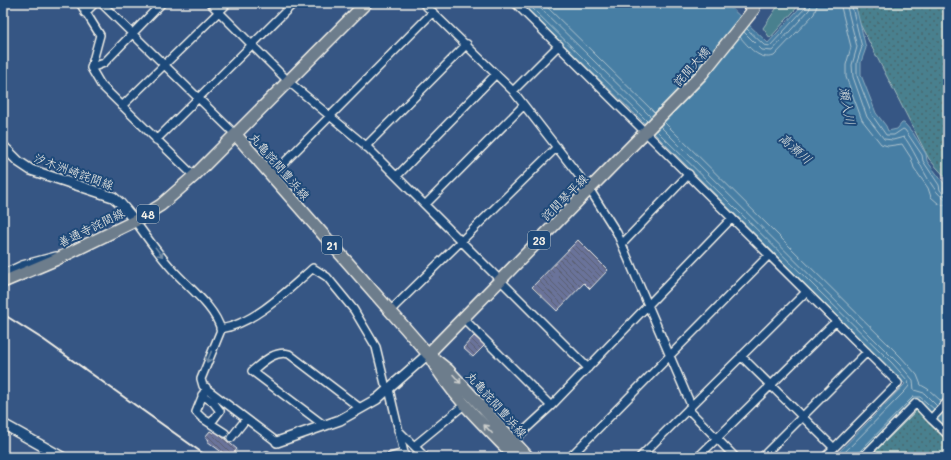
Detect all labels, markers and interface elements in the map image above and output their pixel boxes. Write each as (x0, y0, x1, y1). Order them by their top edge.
street label: 詫間大橋 (669, 43, 713, 89)
water label: 瀬入川 (836, 85, 860, 127)
street label: 丸亀詫間豊浜線 (246, 129, 314, 203)
water label: 高瀬川 (776, 129, 816, 167)
street label: 汐木洲崎詫間線 (32, 149, 116, 193)
street label: 詫間琴平線 (537, 170, 591, 224)
street label: 善通寺詫間線 (55, 204, 127, 250)
road number: 48 (137, 205, 159, 223)
road number: 23 (528, 231, 550, 249)
road number: 21 (322, 236, 342, 254)
one-way arrow (154, 246, 163, 257)
one-way arrow (205, 351, 212, 363)
street label: 丸亀詫間豊浜線 (463, 367, 531, 441)
one-way arrow (452, 374, 461, 384)
one-way arrow (483, 424, 493, 434)

